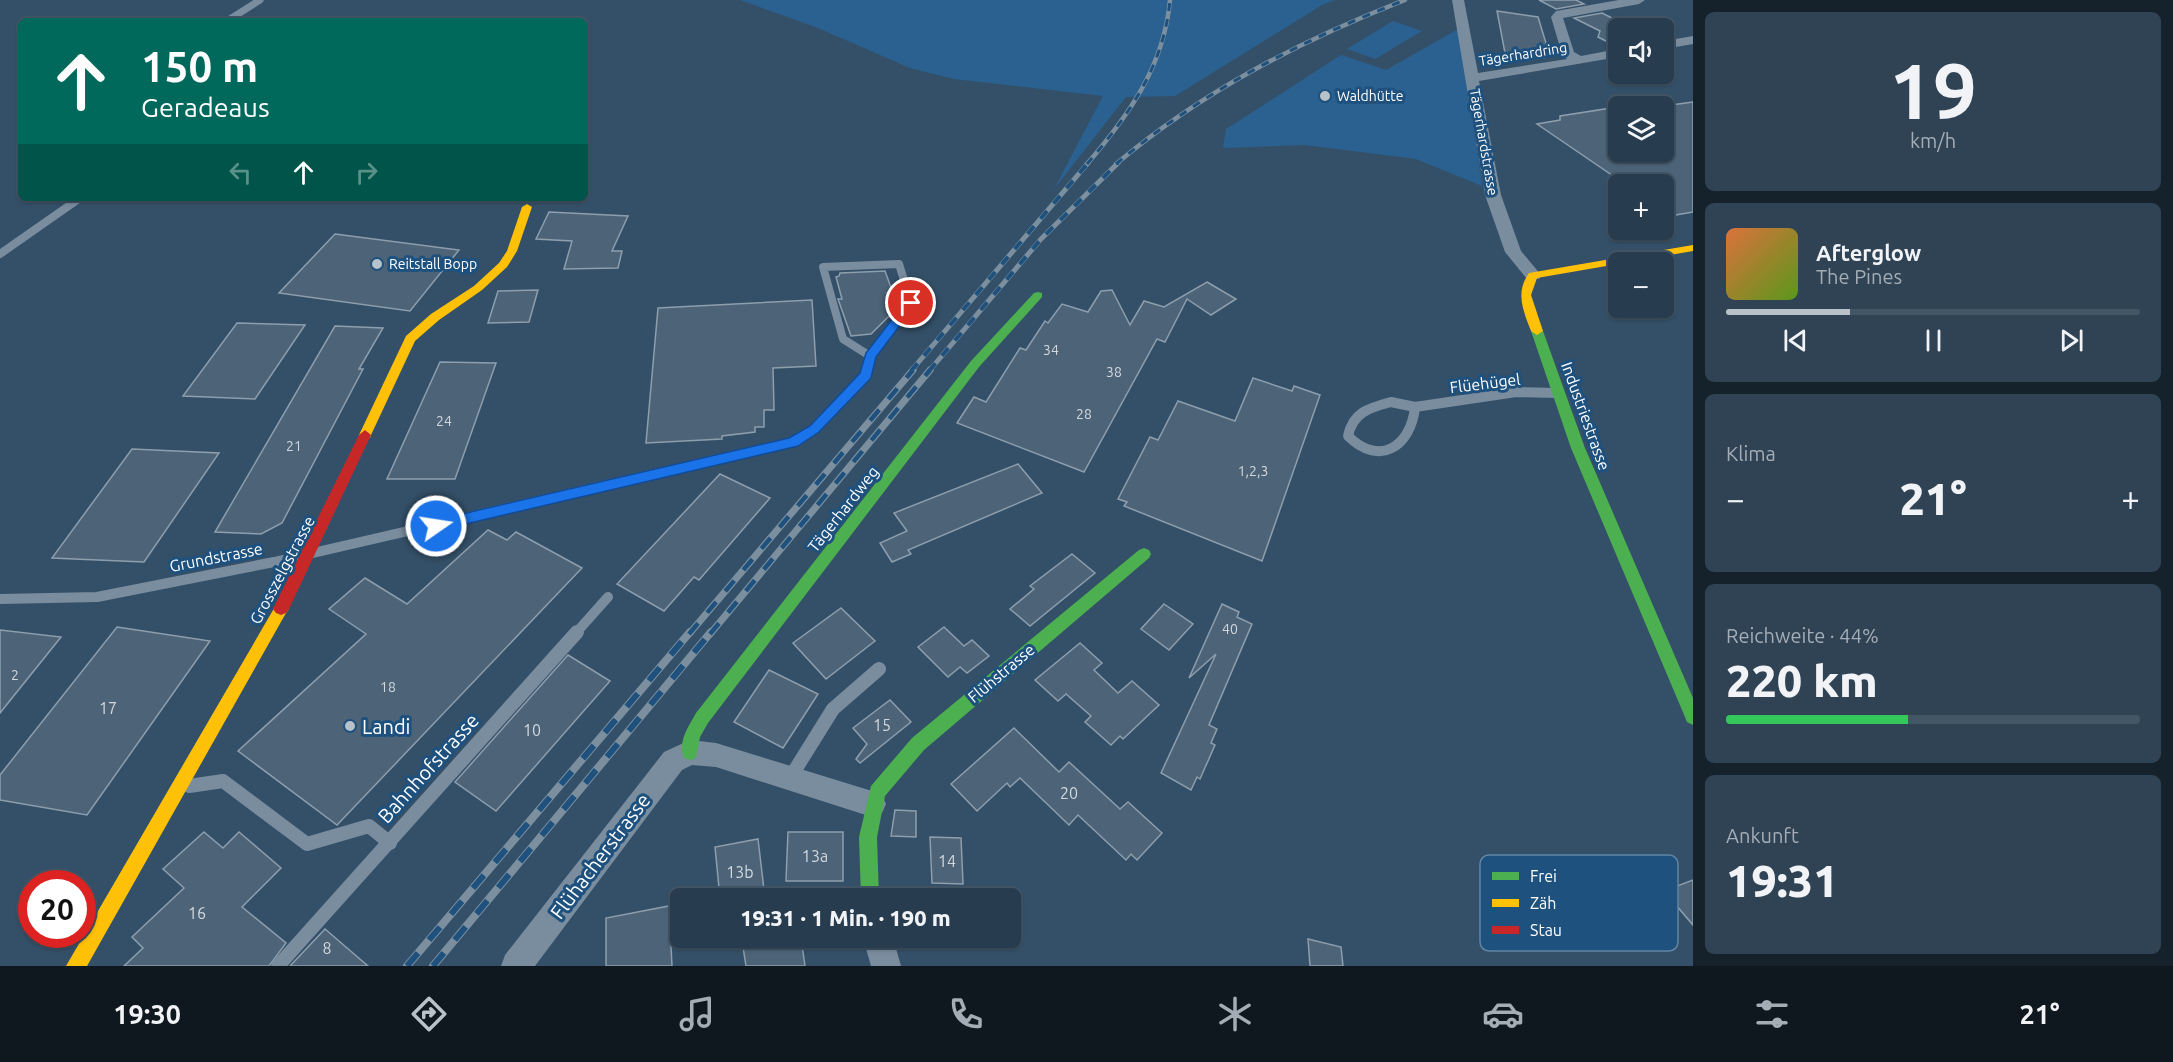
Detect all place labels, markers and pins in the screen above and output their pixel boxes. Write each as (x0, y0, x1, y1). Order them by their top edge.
place label: Waldhütte (1337, 88, 1403, 104)
marker: Waldhütte (1318, 89, 1332, 103)
place label: Reitstall Bopp (389, 256, 477, 272)
marker: Reitstall Bopp (370, 257, 384, 271)
pin (885, 277, 936, 328)
place label: Landi (362, 715, 410, 738)
marker: Landi (343, 719, 357, 733)

